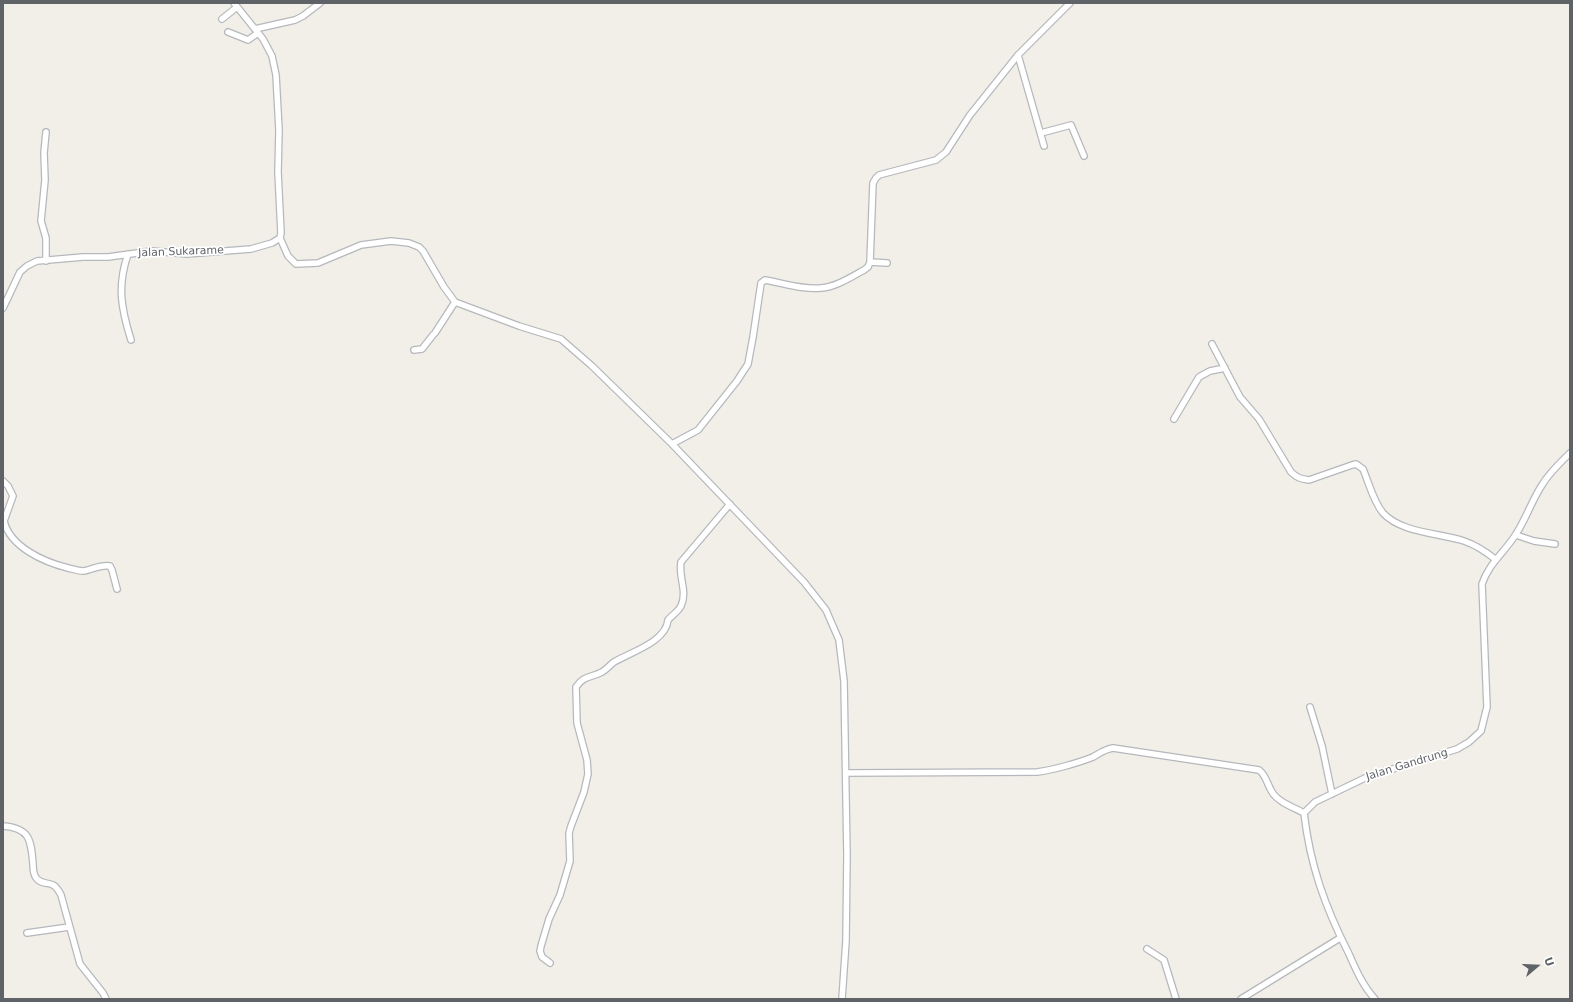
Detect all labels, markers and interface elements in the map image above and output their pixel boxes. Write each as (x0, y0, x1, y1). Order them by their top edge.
street label: Jalan Sukarame (138, 244, 224, 260)
street label: Jalan Gandrung (1364, 746, 1450, 784)
north arrow (1517, 946, 1557, 986)
text: U (1541, 956, 1556, 968)

